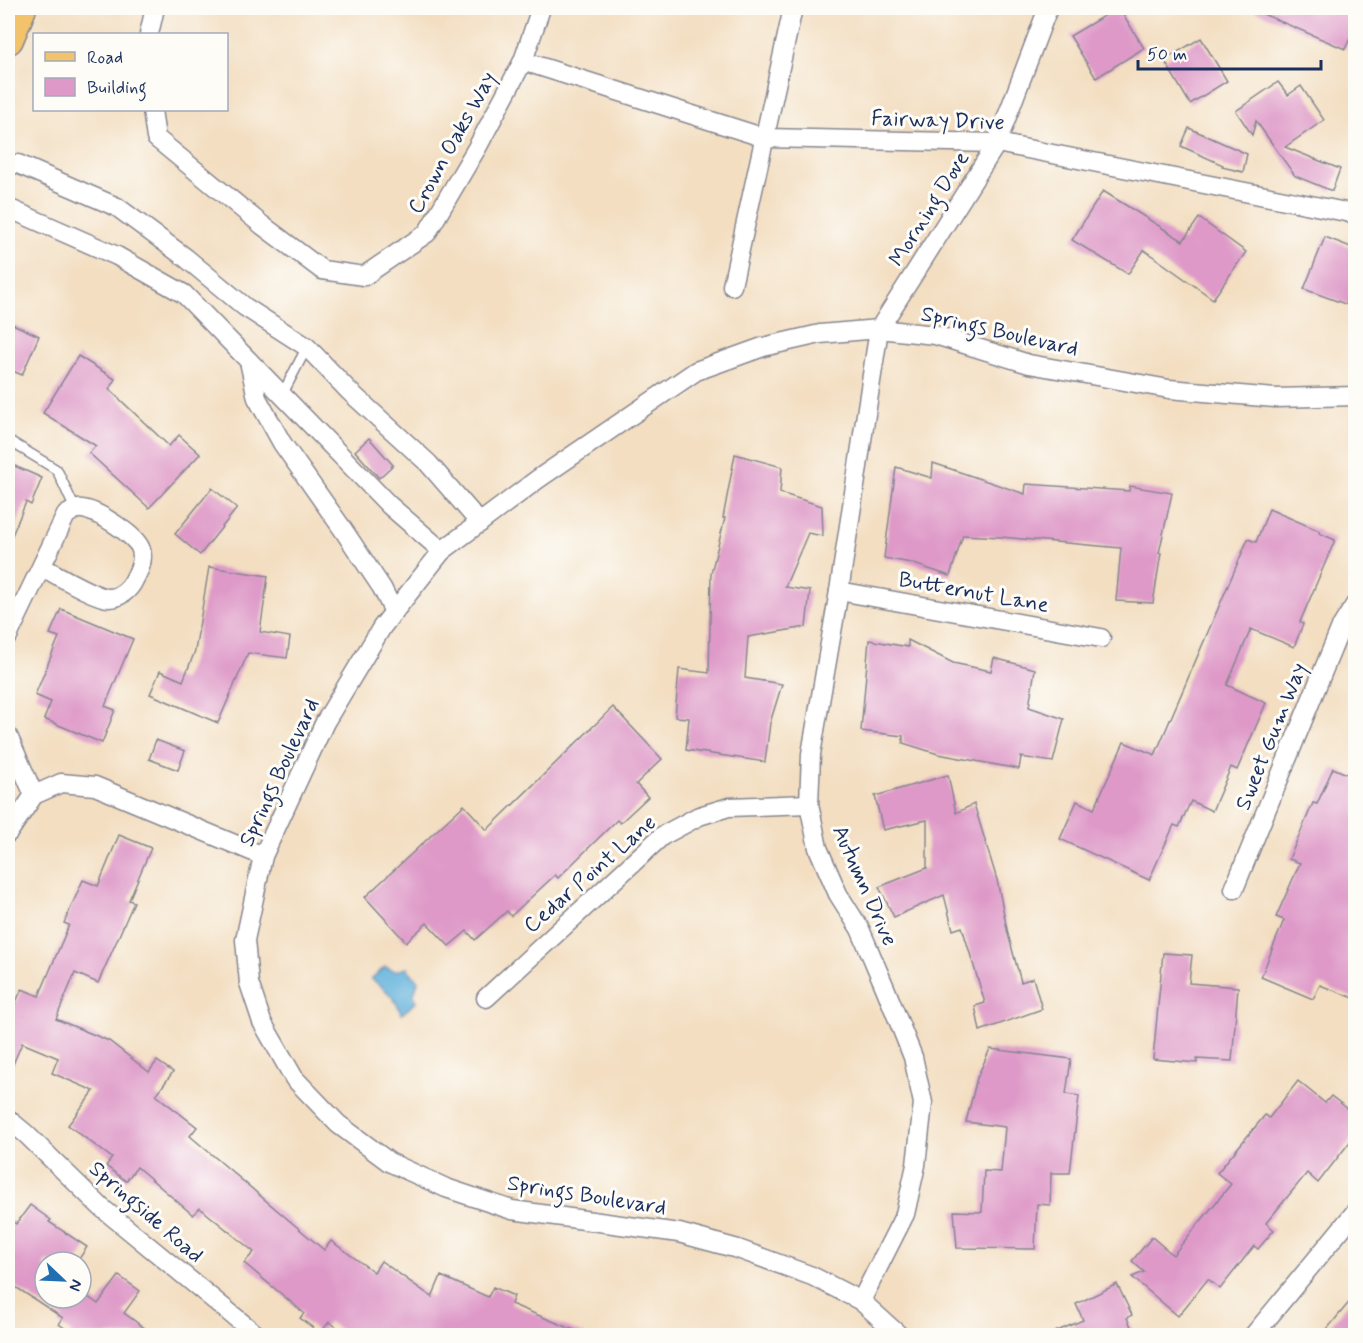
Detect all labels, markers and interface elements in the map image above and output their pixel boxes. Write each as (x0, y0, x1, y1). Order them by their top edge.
legend (33, 33, 228, 111)
scale bar (1138, 33, 1321, 71)
text: 50 m (1147, 43, 1187, 67)
text: Road (87, 46, 123, 70)
street label: Crown Oaks Way (402, 67, 503, 219)
text: Building (87, 76, 147, 102)
street label: Fairway Drive (871, 105, 1005, 137)
street label: Morning Dove (883, 146, 979, 274)
street label: Springs Boulevard (918, 300, 1081, 367)
street label: Butternut Lane (896, 566, 1051, 620)
street label: Sweet Gum Way (1230, 659, 1314, 815)
street label: Springs Boulevard (233, 694, 329, 853)
street label: Cedar Point Lane (518, 809, 662, 940)
street label: Autumn Drive (825, 821, 903, 951)
street label: Springside Road (81, 1155, 209, 1272)
street label: Springs Boulevard (505, 1170, 668, 1225)
north arrow (33, 1250, 93, 1310)
text: N (64, 1276, 87, 1294)

